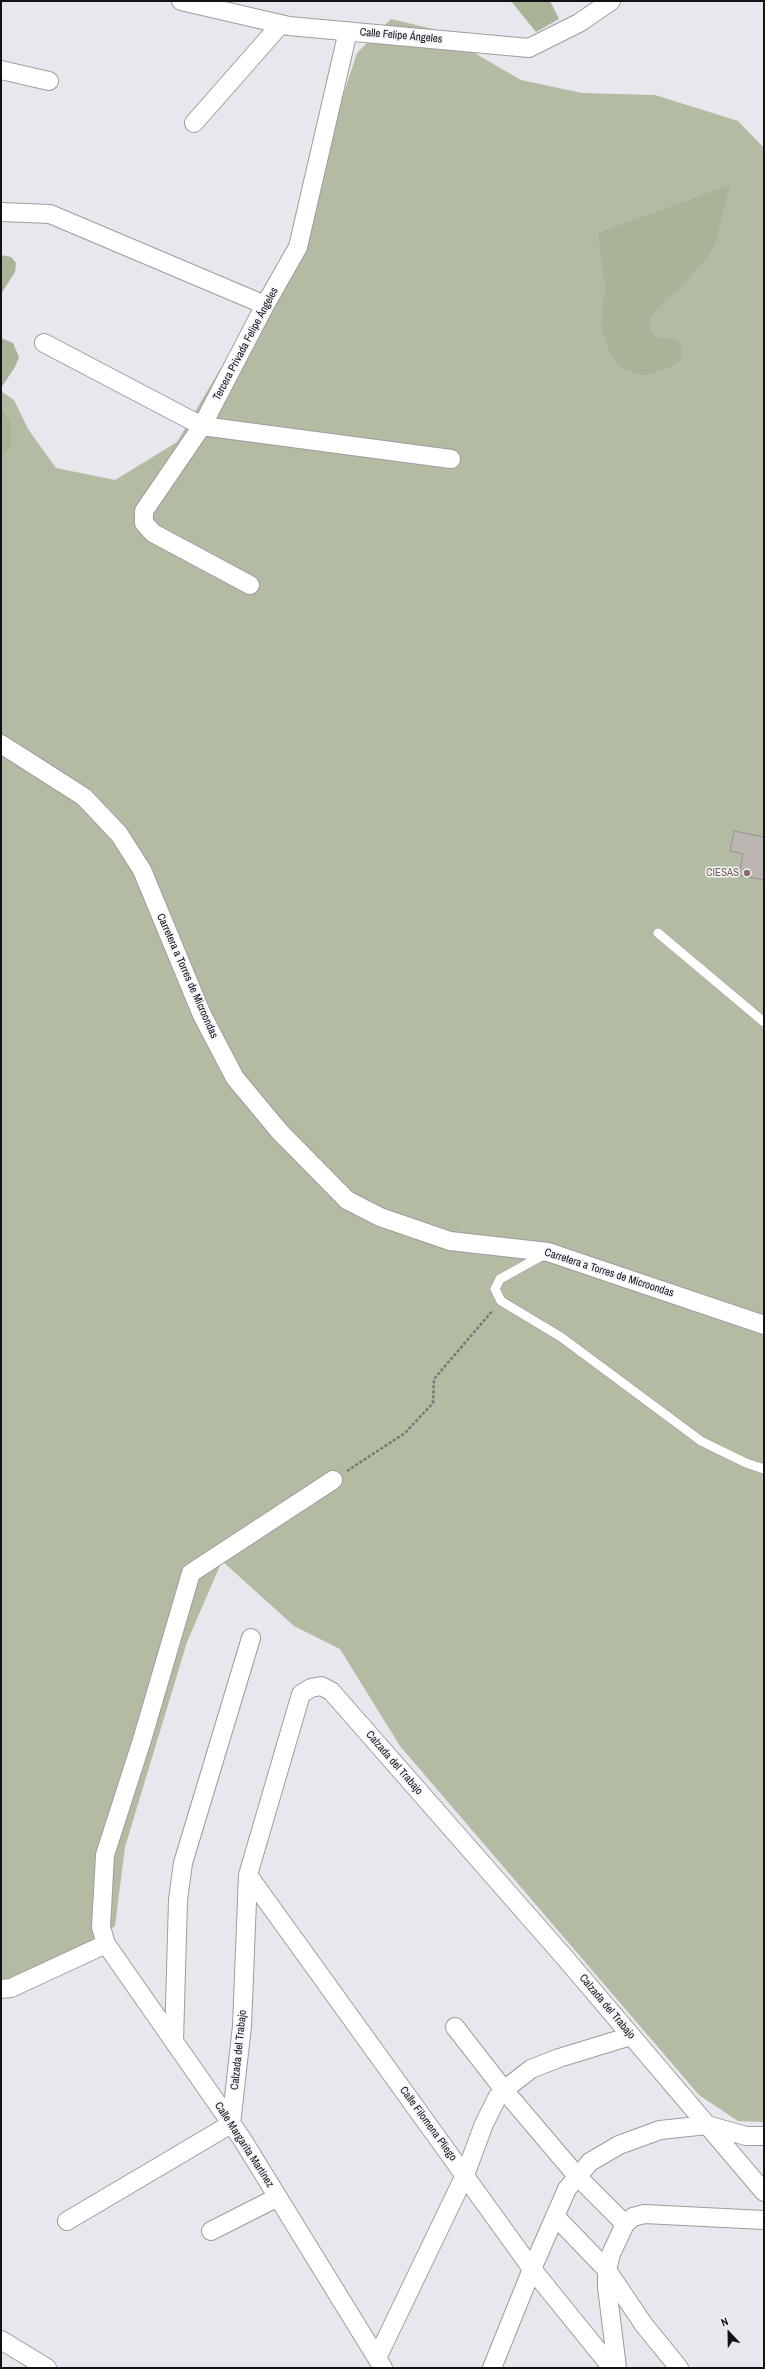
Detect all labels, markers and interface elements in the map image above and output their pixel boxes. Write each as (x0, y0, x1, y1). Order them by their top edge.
street label: Calle Felipe Ángeles (359, 26, 443, 46)
street label: Tercera Privada Felipe Ángeles (211, 285, 281, 403)
place label: CIESAS (706, 866, 739, 880)
marker: CIESAS (742, 868, 752, 878)
street label: Carretera a Torres de Microondas (153, 911, 221, 1041)
street label: Carretera a Torres de Microondas (543, 1246, 675, 1300)
street label: Calzada del Trabajo (363, 1728, 425, 1798)
street label: Calzada del Trabajo (576, 1972, 638, 2042)
street label: Calzada del Trabajo (228, 2009, 250, 2091)
street label: Calle Filomena Pliego (397, 2084, 459, 2164)
street label: Calle Margarita Martínez (211, 2100, 277, 2190)
north arrow (709, 2313, 749, 2353)
text: N (719, 2314, 730, 2330)

